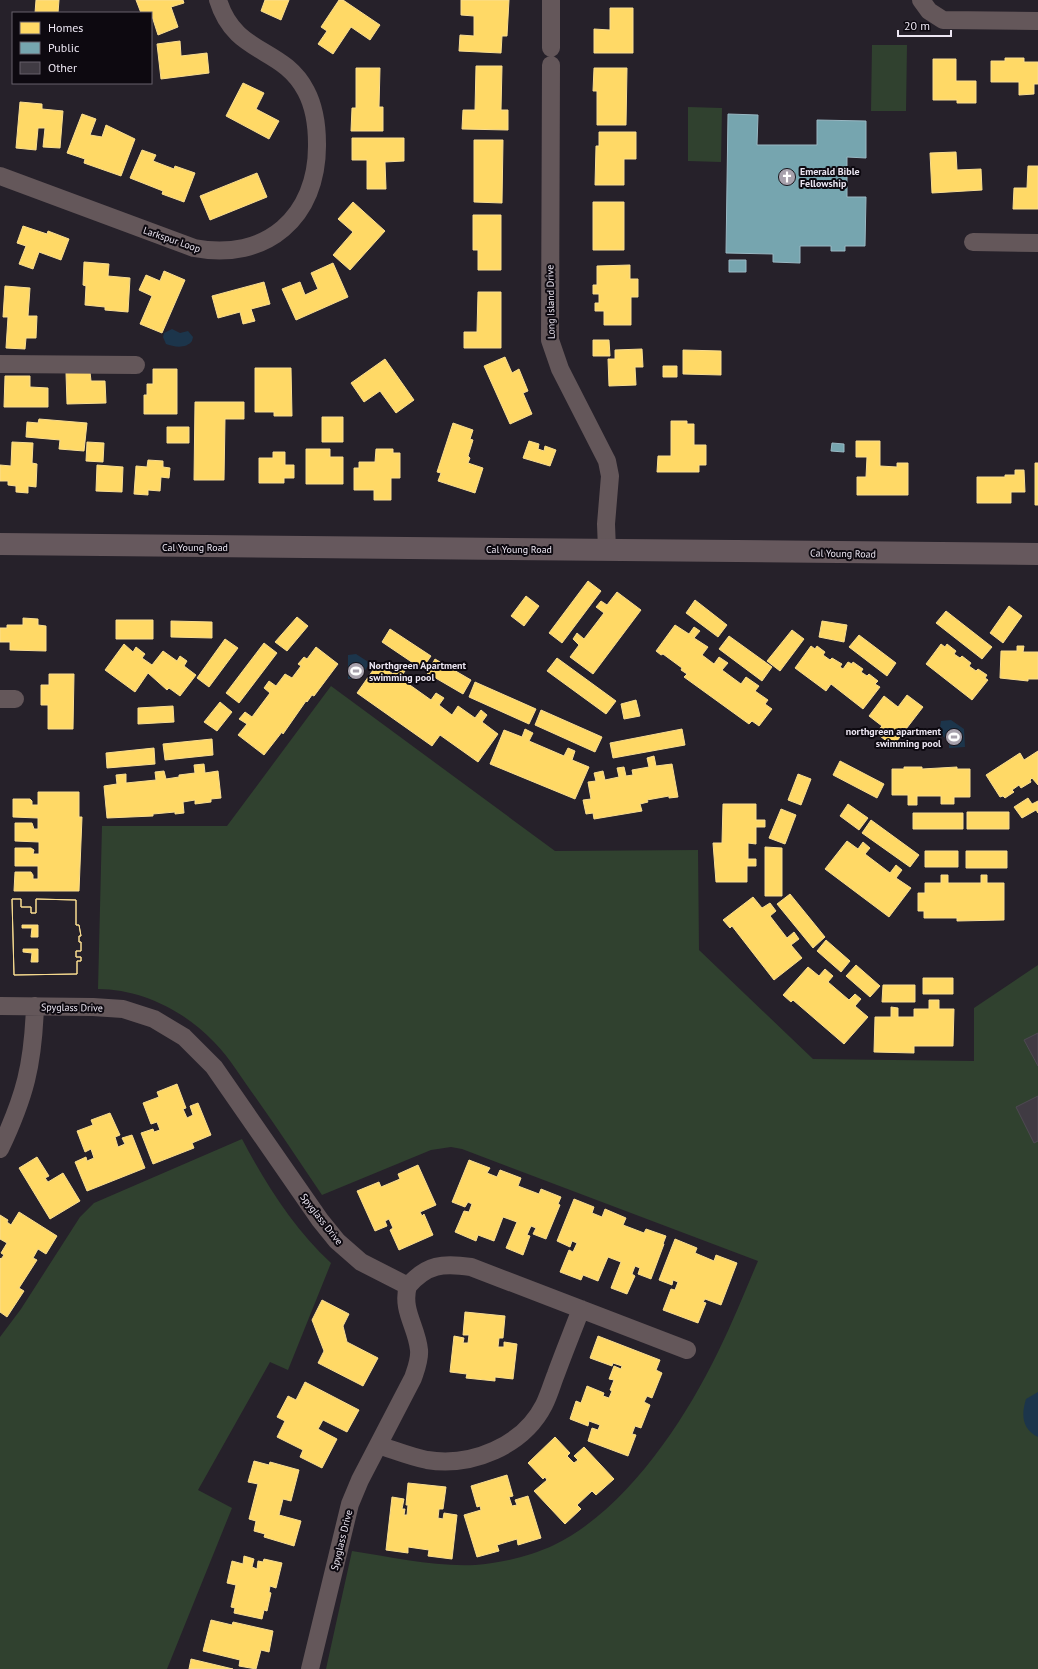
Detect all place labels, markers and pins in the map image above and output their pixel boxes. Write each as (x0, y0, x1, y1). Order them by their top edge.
place label: Emerald Bible Fellowship (800, 165, 860, 190)
church icon: Emerald Bible Fellowship (777, 167, 797, 187)
place label: Northgreen Apartment swimming pool (369, 659, 467, 684)
sports icon: Northgreen Apartment swimming pool (346, 661, 366, 681)
place label: northgreen apartment swimming pool (846, 725, 941, 750)
sports icon: northgreen apartment swimming pool (944, 727, 964, 747)

